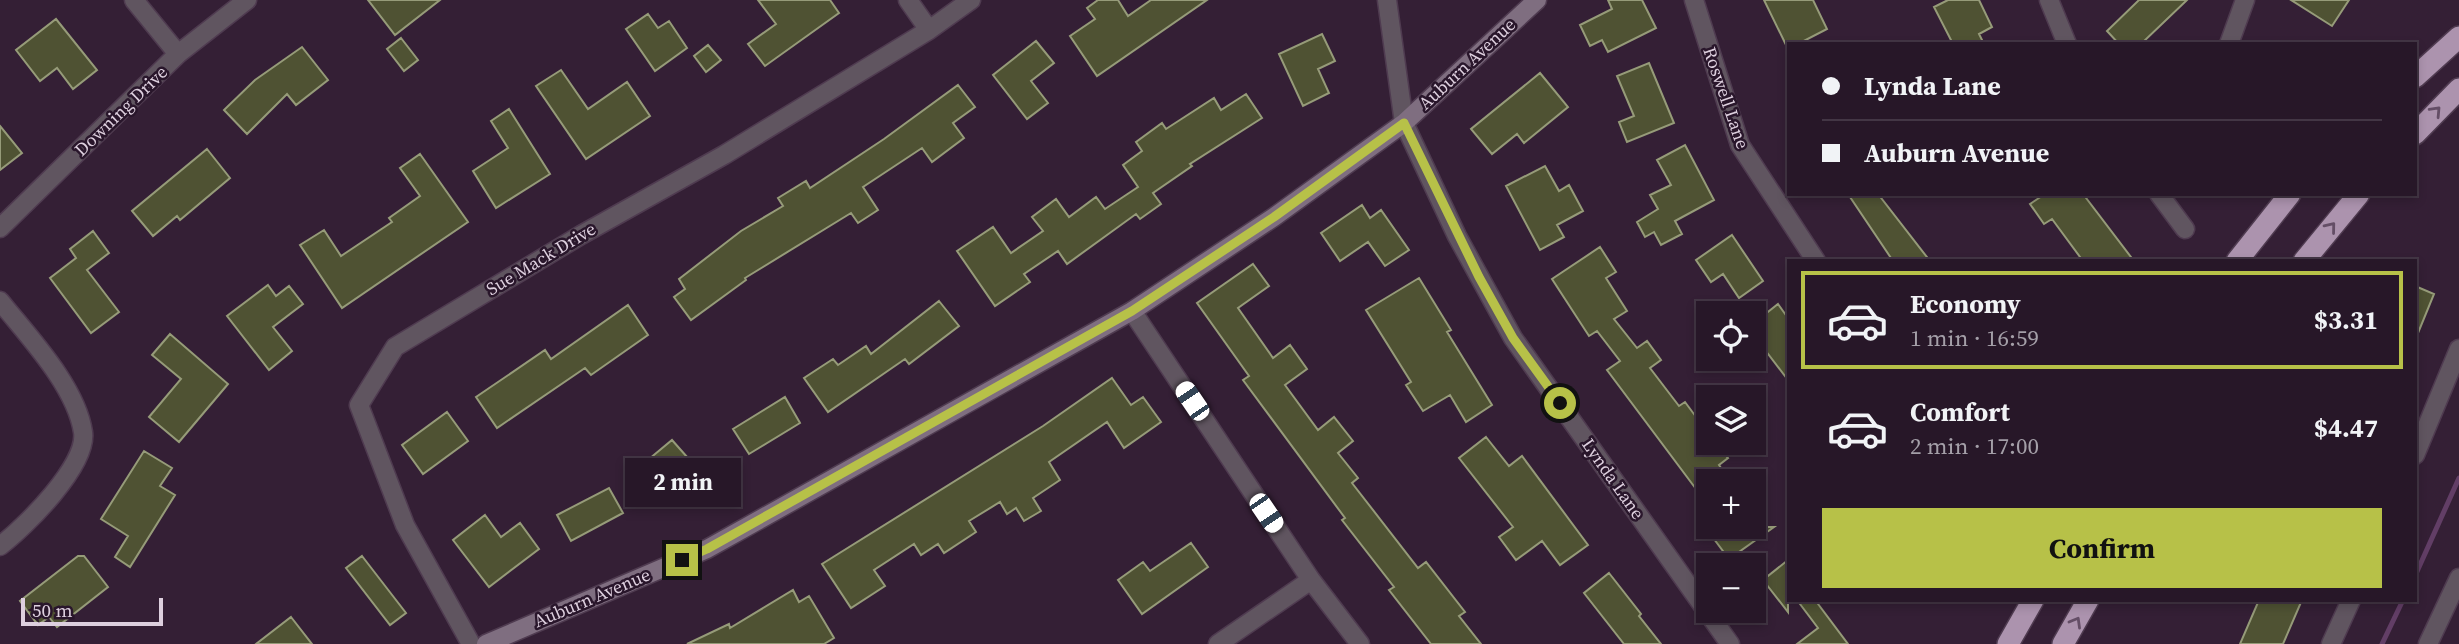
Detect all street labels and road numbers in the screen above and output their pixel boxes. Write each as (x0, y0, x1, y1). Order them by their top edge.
street label: Auburn Avenue (1413, 12, 1521, 115)
street label: Roswell Lane (1697, 43, 1756, 152)
street label: Downing Drive (69, 60, 173, 161)
street label: Sue Mack Drive (481, 216, 600, 301)
street label: Lynda Lane (1576, 433, 1650, 524)
street label: Auburn Avenue (530, 562, 654, 633)

